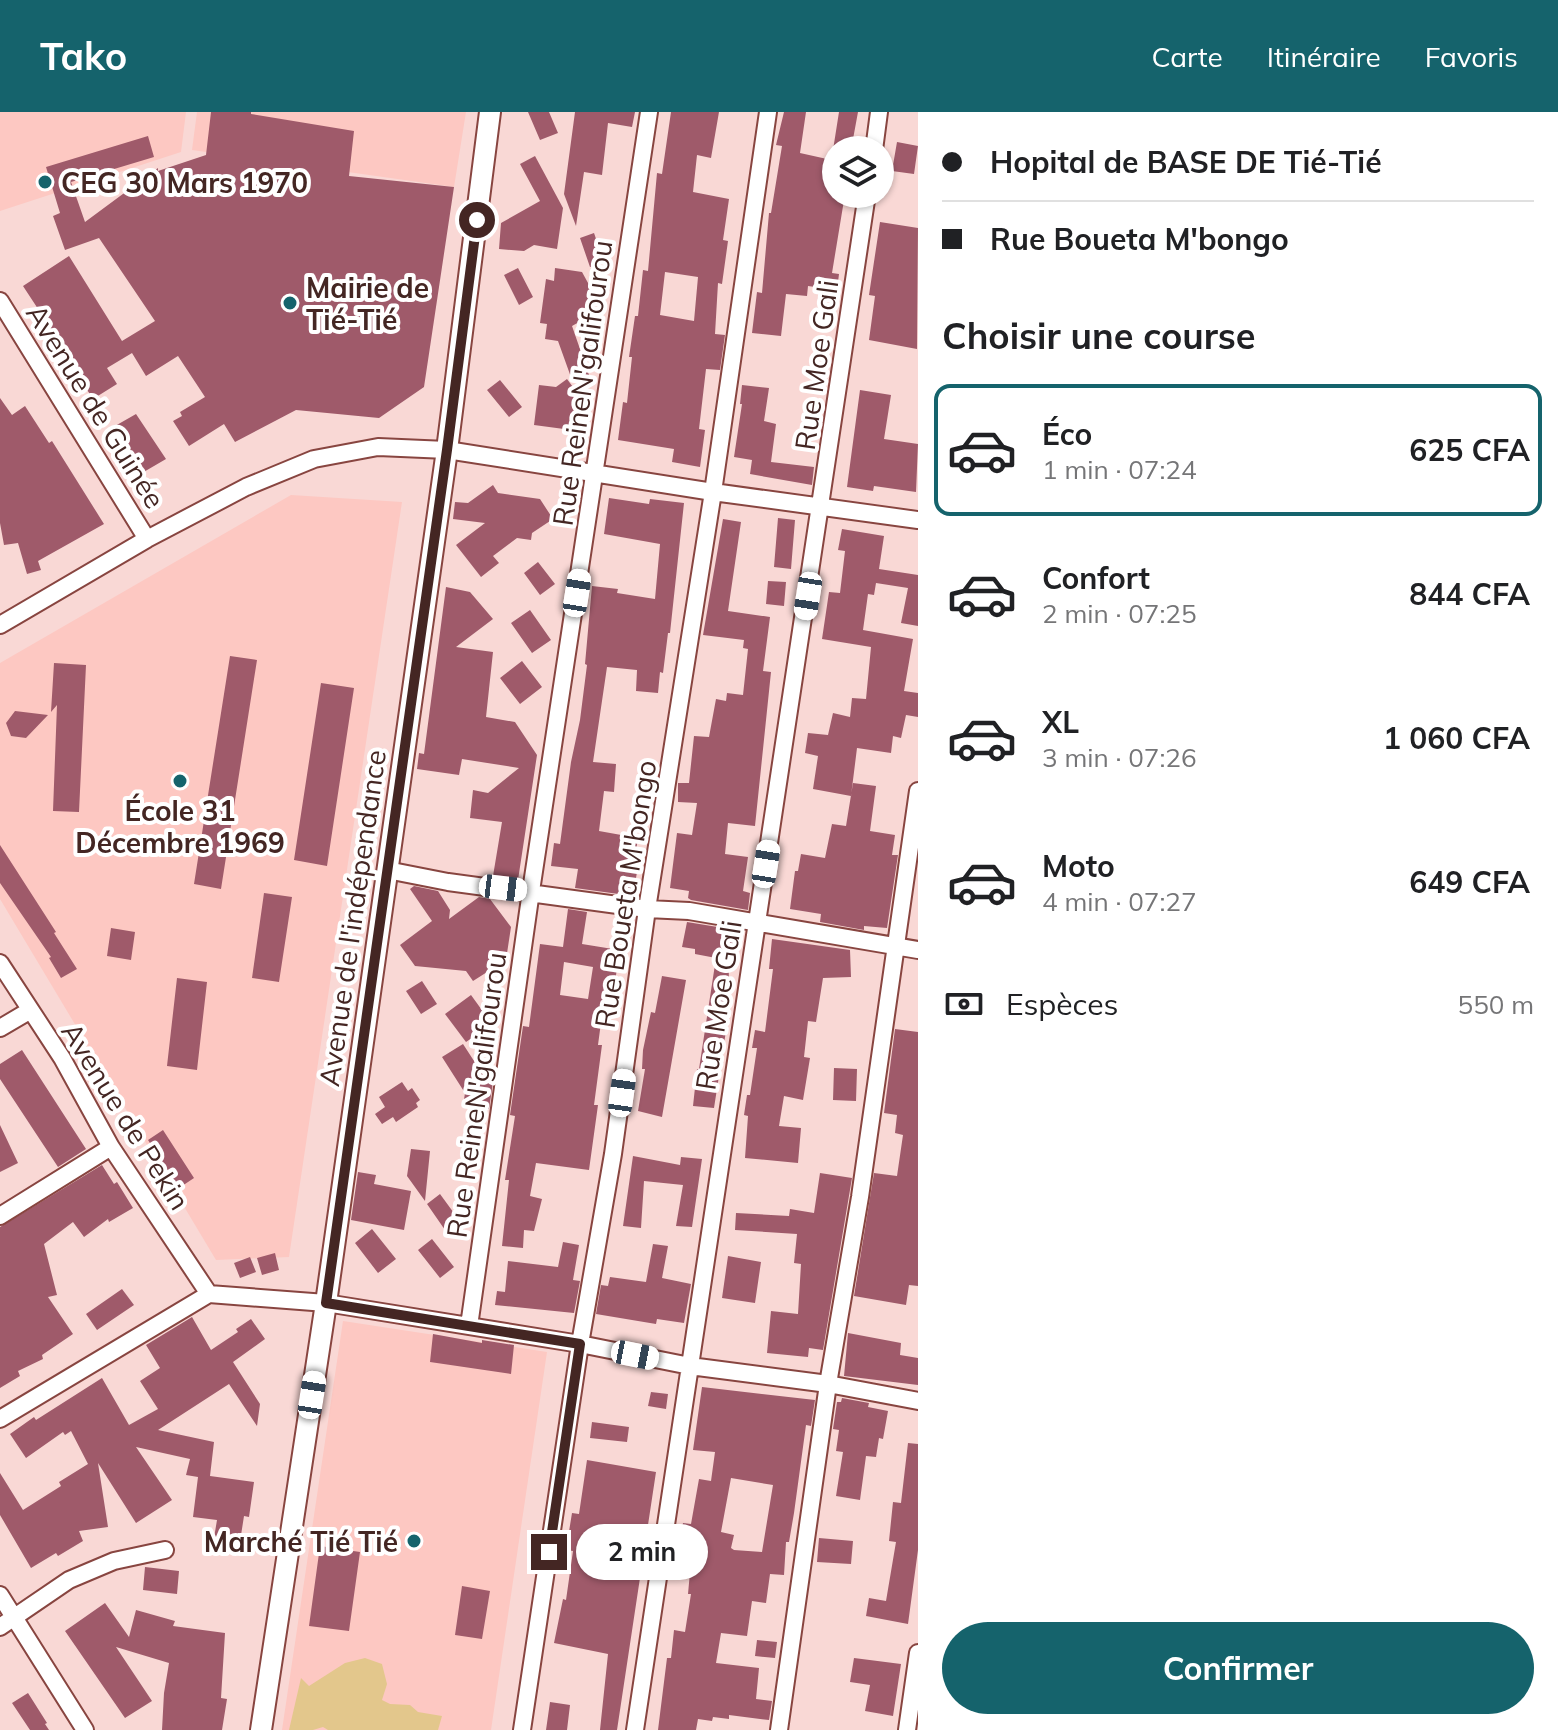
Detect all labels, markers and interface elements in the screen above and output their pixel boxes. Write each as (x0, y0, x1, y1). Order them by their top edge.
text: Tako (40, 32, 127, 80)
text: Carte (1151, 39, 1223, 74)
text: Itinéraire (1267, 39, 1381, 74)
text: Favoris (1425, 39, 1518, 74)
map controls (822, 136, 894, 208)
button: layers (822, 136, 894, 208)
text: Hopital de BASE DE Tié-Tié (990, 143, 1382, 181)
place label: CEG 30 Mars 1970 (61, 165, 308, 200)
marker: CEG 30 Mars 1970 (36, 173, 54, 191)
route start (459, 202, 495, 238)
text: Rue Boueta M'bongo (990, 220, 1289, 258)
street label: Rue ReineN'galifourou (545, 238, 619, 528)
place label: Mairie de Tié-Tié (306, 270, 429, 337)
street label: Rue Moe Gali (787, 278, 845, 452)
marker: Mairie de Tié-Tié (281, 294, 299, 312)
street label: Avenue de Guinée (19, 297, 173, 515)
text: Choisir une course (942, 313, 1256, 358)
icon: car (946, 414, 1018, 486)
text: Éco (1042, 415, 1092, 453)
text: 625 CFA (1409, 431, 1530, 469)
text: 1 min · 07:24 (1042, 453, 1197, 486)
icon: car (946, 558, 1018, 630)
text: Confort (1042, 559, 1150, 597)
car (561, 567, 593, 619)
car (792, 570, 824, 622)
text: 844 CFA (1409, 575, 1530, 613)
text: 2 min · 07:25 (1042, 597, 1197, 630)
icon: car (946, 702, 1018, 774)
text: XL (1042, 703, 1079, 741)
text: 1 060 CFA (1383, 719, 1530, 757)
text: 3 min · 07:26 (1042, 741, 1197, 774)
street label: Avenue de l'indépendance (311, 748, 393, 1088)
street label: Rue Boueta M'bongo (587, 758, 663, 1030)
marker: École 31 Décembre 1969 (171, 772, 189, 790)
place label: École 31 Décembre 1969 (75, 793, 285, 860)
car (750, 838, 782, 890)
icon: car (946, 846, 1018, 918)
text: Moto (1042, 847, 1115, 885)
text: 649 CFA (1409, 863, 1530, 901)
car (478, 873, 528, 903)
text: 4 min · 07:27 (1042, 885, 1197, 918)
street label: Rue Moe Gali (687, 918, 749, 1092)
street label: Rue ReineN'galifourou (439, 950, 513, 1240)
icon: cash (942, 982, 986, 1026)
text: Espèces (1006, 985, 1118, 1023)
text: 550 m (1458, 988, 1534, 1021)
street label: Avenue de Pekin (54, 1016, 198, 1216)
car (607, 1068, 637, 1118)
car (609, 1339, 661, 1371)
car (296, 1369, 328, 1421)
place label: Marché Tié Tié (204, 1524, 398, 1559)
callout: 2 min (577, 1524, 709, 1580)
marker: Marché Tié Tié (405, 1532, 423, 1550)
route end (531, 1534, 567, 1570)
text: 2 min (608, 1535, 676, 1568)
button: Confirmer (942, 1622, 1534, 1714)

